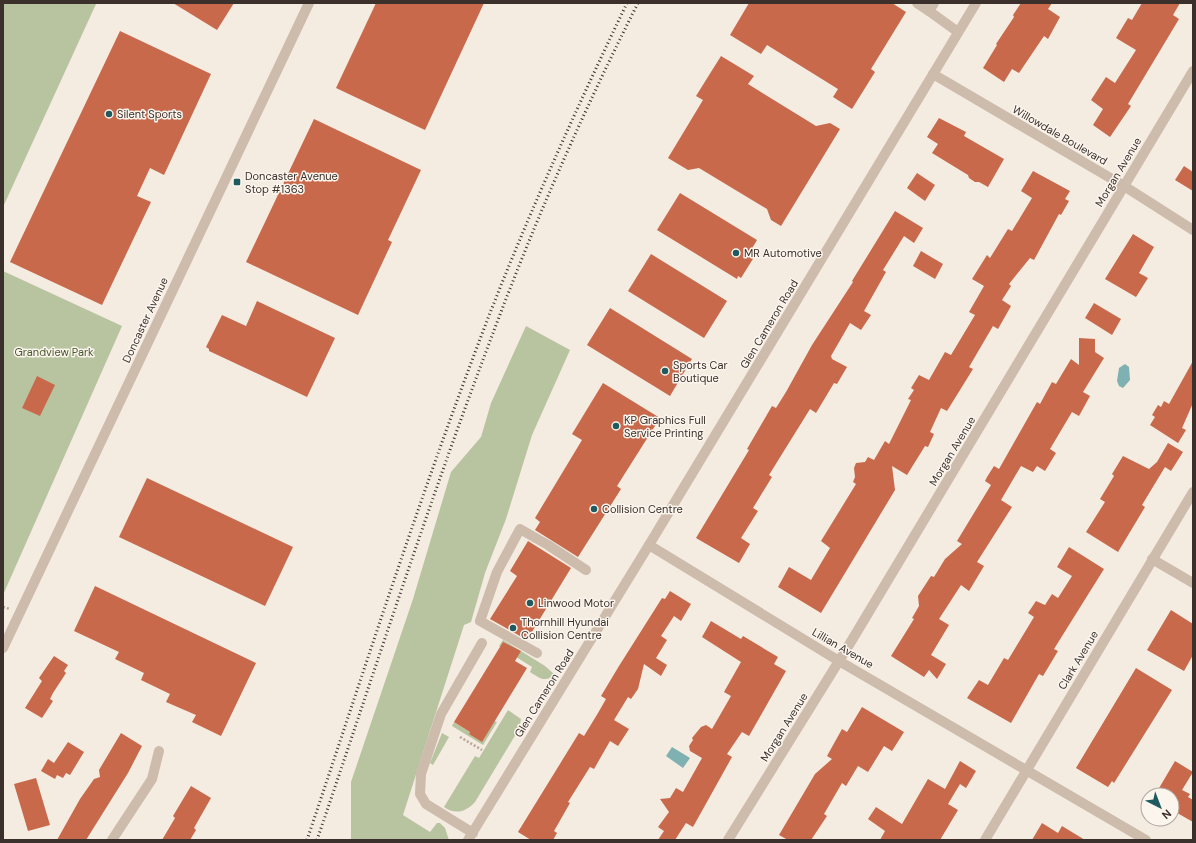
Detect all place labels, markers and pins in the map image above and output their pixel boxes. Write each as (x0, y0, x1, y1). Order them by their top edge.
place label: Silent Sports (117, 107, 182, 121)
marker: Silent Sports (104, 109, 114, 119)
place label: Doncaster Avenue Stop #1363 (245, 169, 338, 196)
marker: Doncaster Avenue Stop #1363 (232, 177, 242, 187)
place label: MR Automotive (744, 246, 822, 260)
marker: MR Automotive (731, 248, 741, 258)
place label: Sports Car Boutique (673, 358, 728, 385)
marker: Sports Car Boutique (660, 366, 670, 376)
place label: KP Graphics Full Service Printing (624, 413, 706, 440)
marker: KP Graphics Full Service Printing (611, 421, 621, 431)
place label: Collision Centre (602, 502, 683, 516)
marker: Collision Centre (589, 504, 599, 514)
place label: Linwood Motor (538, 596, 614, 610)
marker: Linwood Motor (525, 598, 535, 608)
place label: Thornhill Hyundai Collision Centre (521, 615, 609, 642)
marker: Thornhill Hyundai Collision Centre (508, 623, 518, 633)

